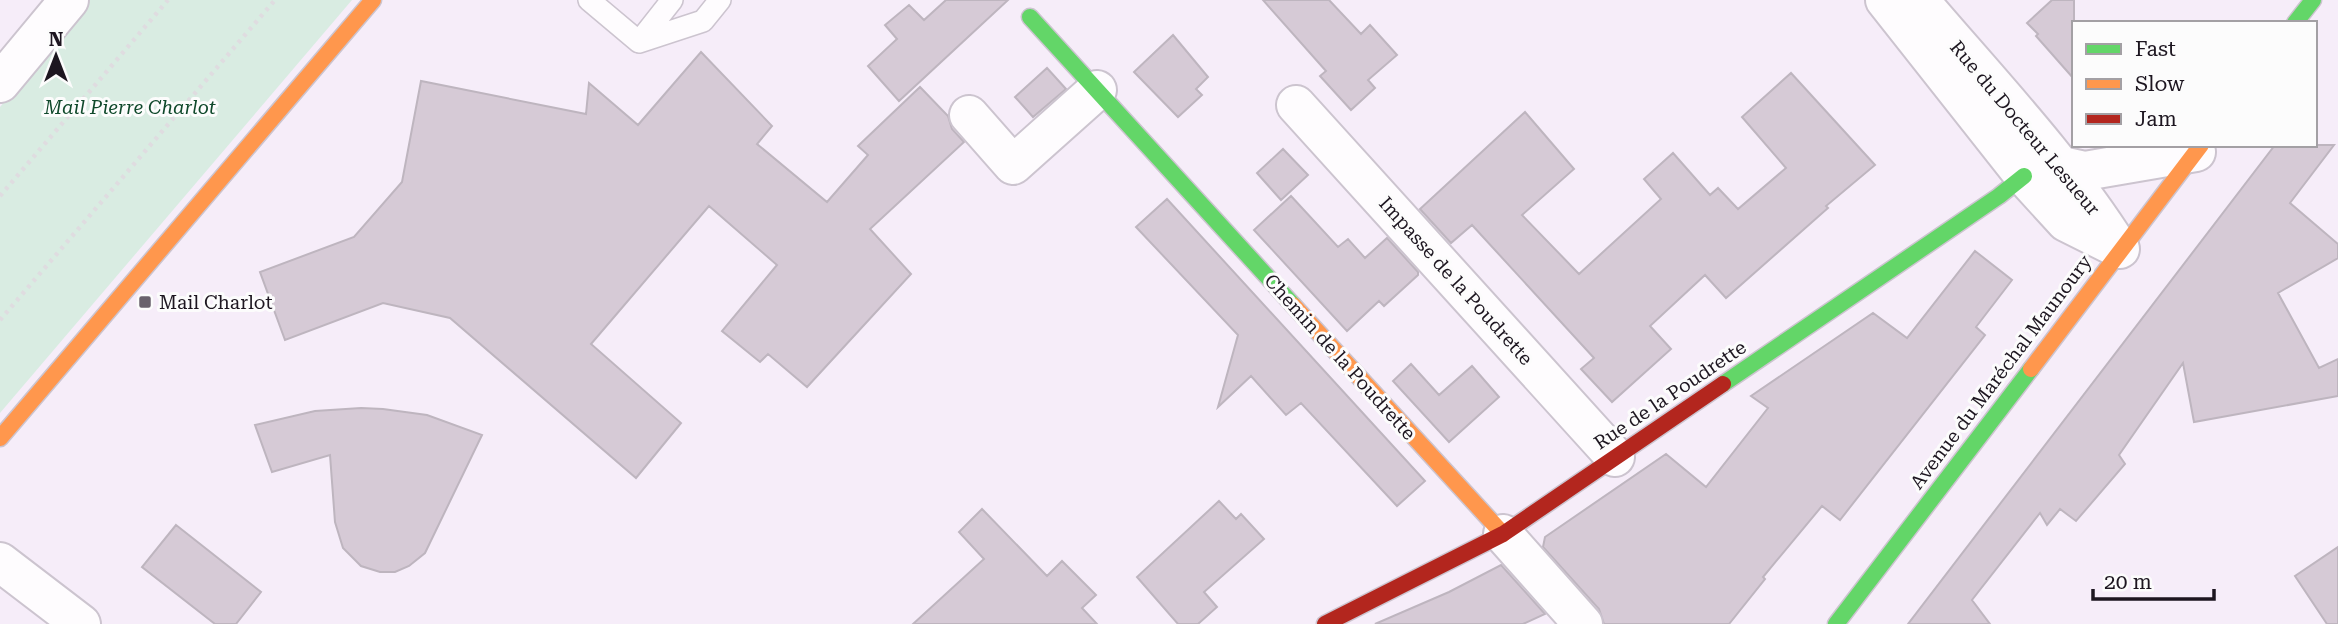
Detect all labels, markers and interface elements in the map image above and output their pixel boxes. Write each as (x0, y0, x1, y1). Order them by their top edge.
north arrow (21, 21, 91, 91)
legend (2072, 21, 2317, 147)
text: N (49, 28, 64, 51)
street label: Rue du Docteur Lesueur (1945, 36, 2105, 220)
text: Fast (2135, 37, 2176, 61)
text: Slow (2135, 72, 2185, 96)
park label: Mail Pierre Charlot (43, 96, 216, 119)
text: Jam (2135, 107, 2177, 131)
street label: Impasse de la Poudrette (1374, 192, 1538, 370)
street label: Avenue du Maréchal Maunoury (1905, 250, 2097, 494)
street label: Chemin de la Poudrette (1259, 269, 1421, 445)
place label: Mail Charlot (159, 291, 273, 314)
marker: Mail Charlot (137, 294, 153, 310)
street label: Rue de la Poudrette (1590, 336, 1750, 454)
scale bar (2093, 558, 2214, 602)
text: 20 m (2104, 570, 2152, 594)

